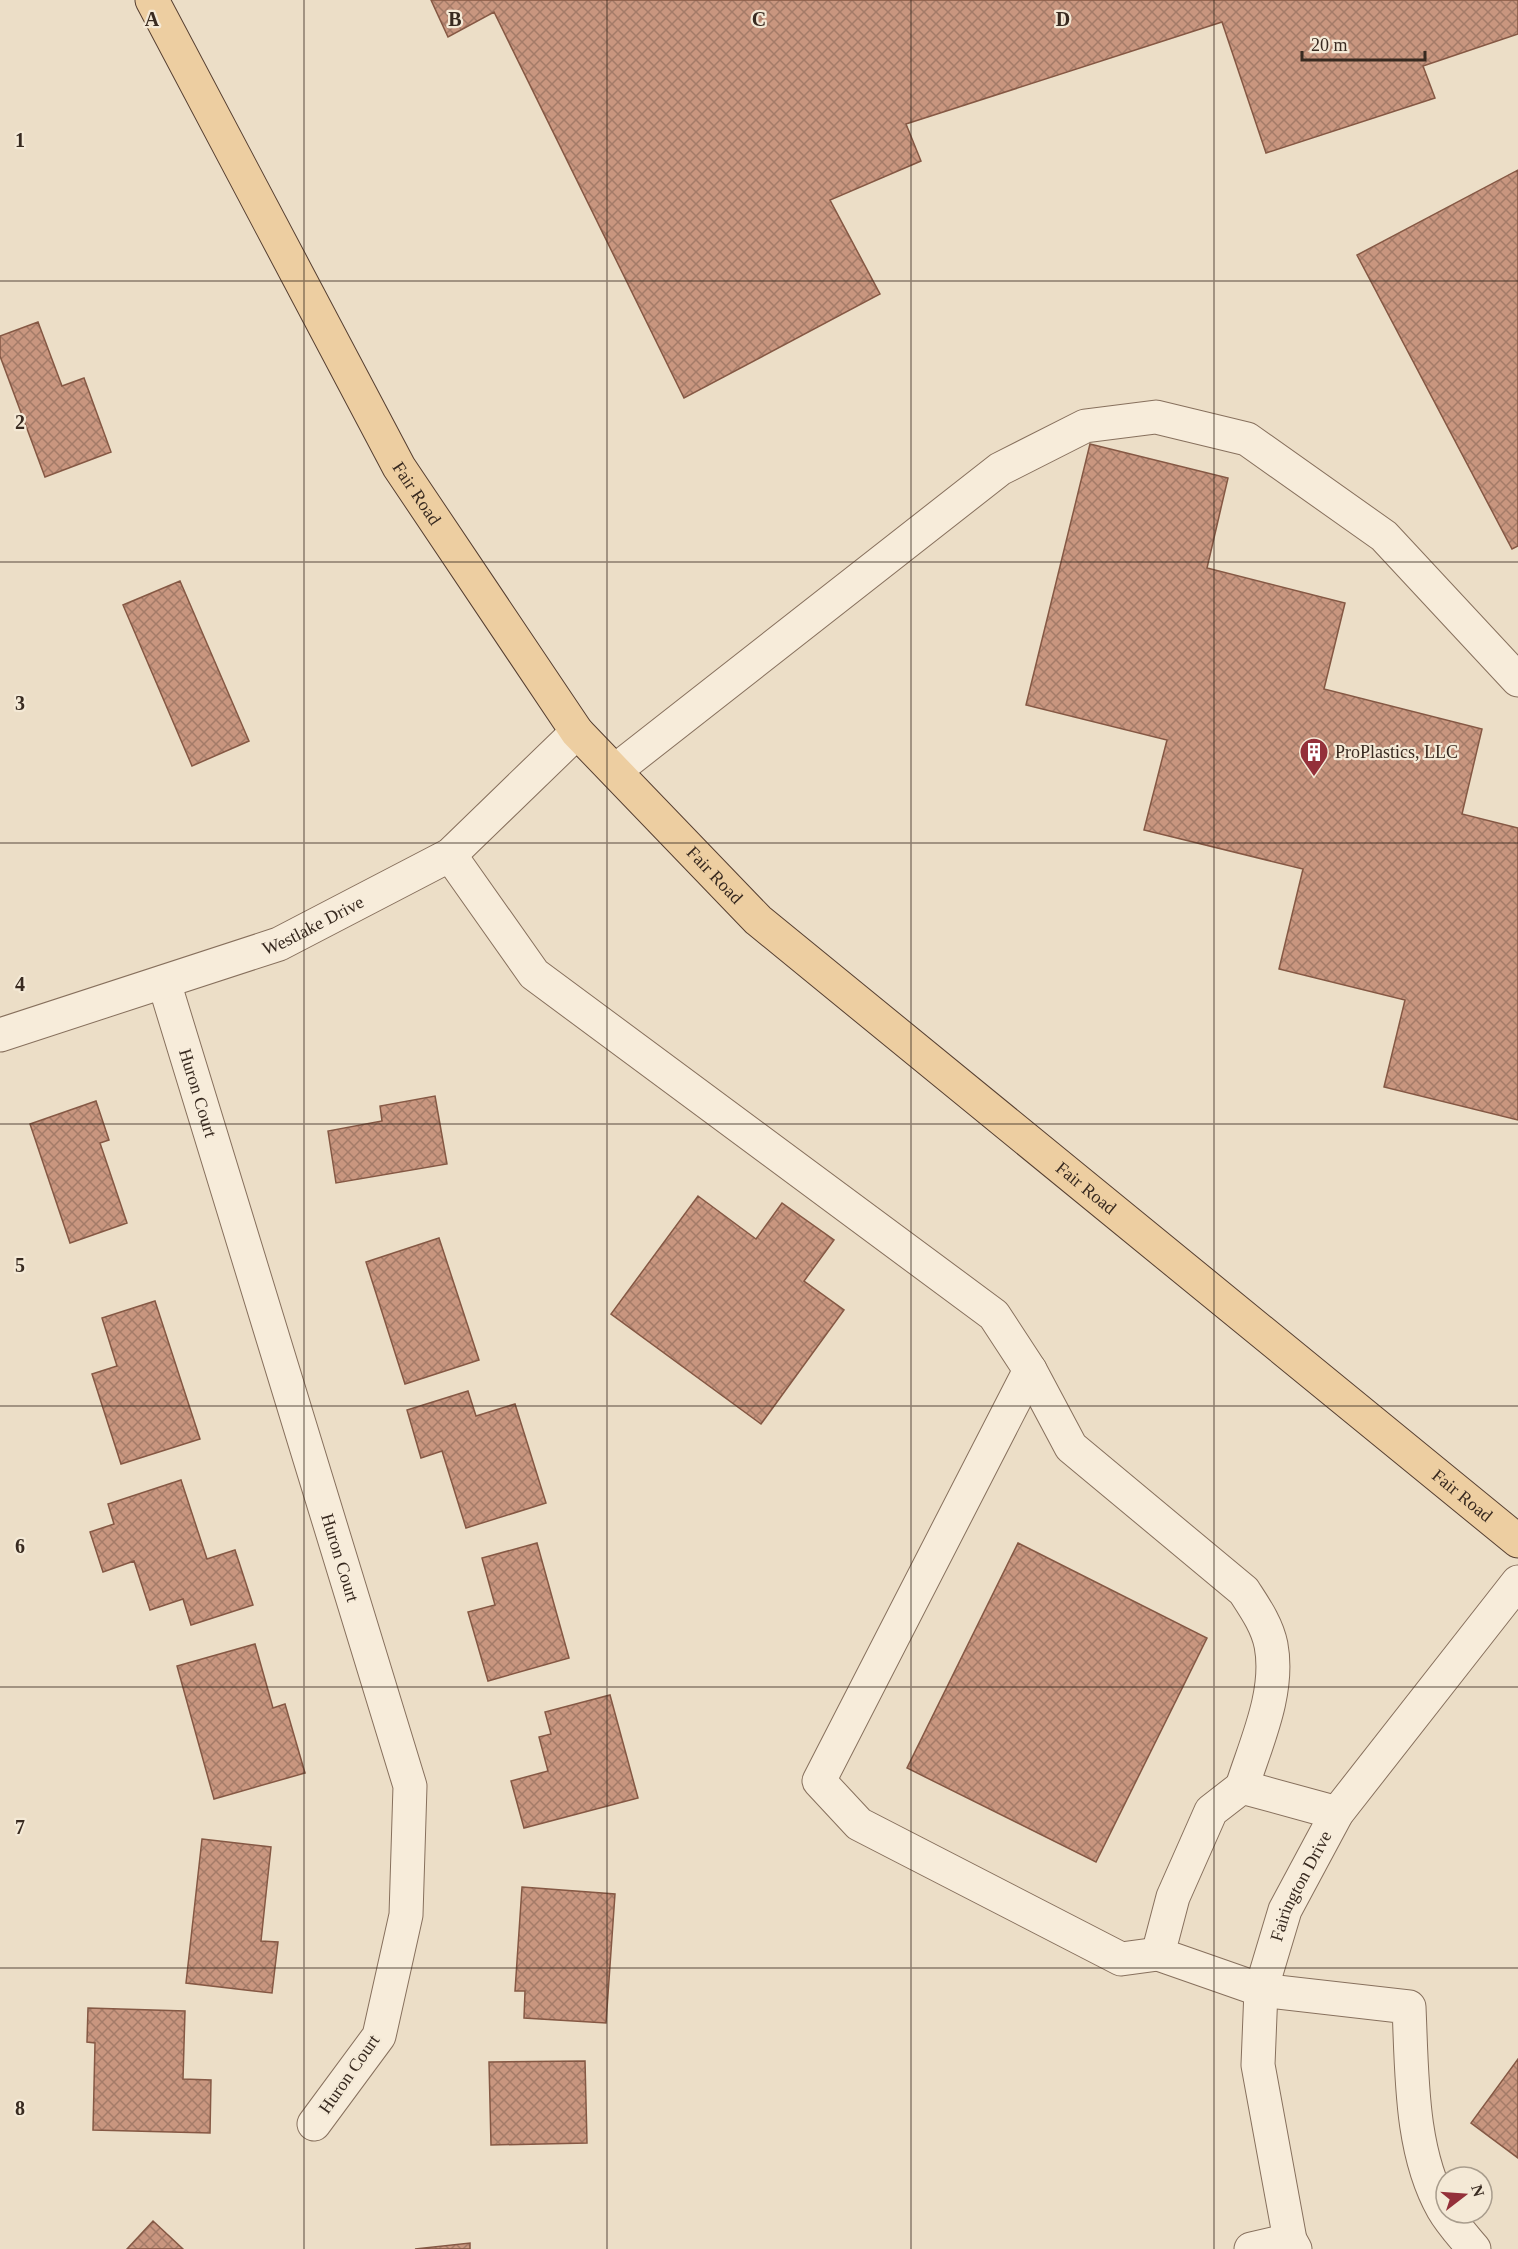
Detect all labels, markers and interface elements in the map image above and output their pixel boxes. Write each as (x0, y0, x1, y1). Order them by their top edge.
text: A (145, 8, 160, 30)
text: B (448, 8, 462, 30)
text: C (752, 8, 766, 30)
text: D (1056, 8, 1070, 30)
scale bar (1302, 24, 1425, 62)
text: 20 m (1311, 35, 1348, 55)
text: 1 (15, 129, 25, 151)
text: 2 (15, 411, 25, 433)
street label: Fair Road (388, 458, 445, 529)
text: 3 (15, 692, 25, 714)
building icon: ProPlastics, LLC (1298, 736, 1330, 778)
place label: ProPlastics, LLC (1335, 742, 1458, 762)
street label: Fair Road (683, 842, 747, 908)
street label: Westlake Drive (260, 892, 367, 959)
text: 4 (15, 973, 25, 995)
street label: Huron Court (175, 1046, 221, 1140)
street label: Fair Road (1052, 1158, 1120, 1218)
text: 5 (15, 1254, 25, 1276)
street label: Fair Road (1428, 1465, 1496, 1526)
street label: Huron Court (317, 1511, 363, 1604)
text: 6 (15, 1535, 25, 1557)
text: 7 (15, 1816, 25, 1838)
street label: Fairington Drive (1266, 1827, 1336, 1944)
street label: Huron Court (315, 2031, 383, 2117)
text: 8 (15, 2097, 25, 2119)
north arrow (1434, 2165, 1494, 2225)
text: N (1468, 2183, 1488, 2199)

